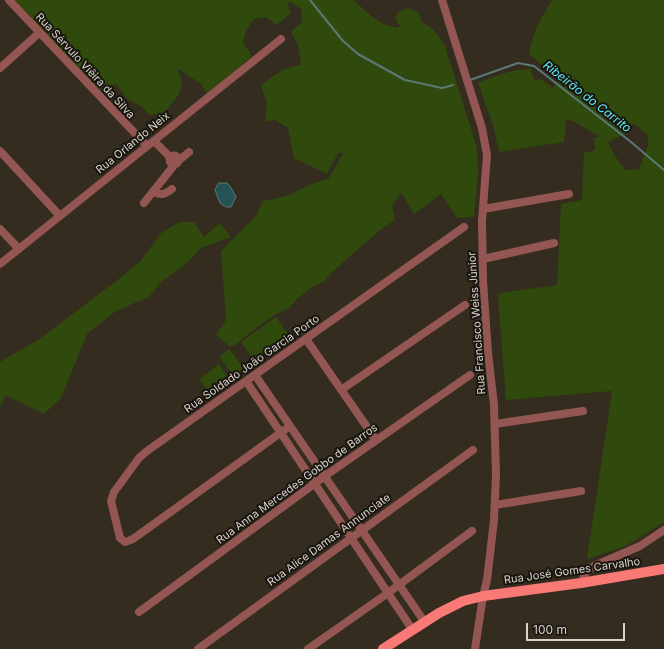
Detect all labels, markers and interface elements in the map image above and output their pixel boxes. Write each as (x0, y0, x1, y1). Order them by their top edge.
street label: Rua Sérvulo Viêira da Silva (33, 11, 137, 121)
water label: Ribeirão do Carrito (540, 58, 634, 136)
street label: Rua Orlando Neix (94, 109, 172, 177)
street label: Rua Francisco Weiss Júnior (465, 251, 489, 395)
street label: Rua Soldado João Garcia Porto (182, 312, 322, 416)
street label: Rua Anna Mercedes Gobbo de Barros (214, 421, 380, 547)
street label: Rua Alice Damas Annunciate (265, 491, 393, 589)
street label: Rua José Gomes Carvalho (503, 555, 641, 587)
scale bar (528, 615, 627, 641)
text: 100 m (533, 622, 567, 637)

